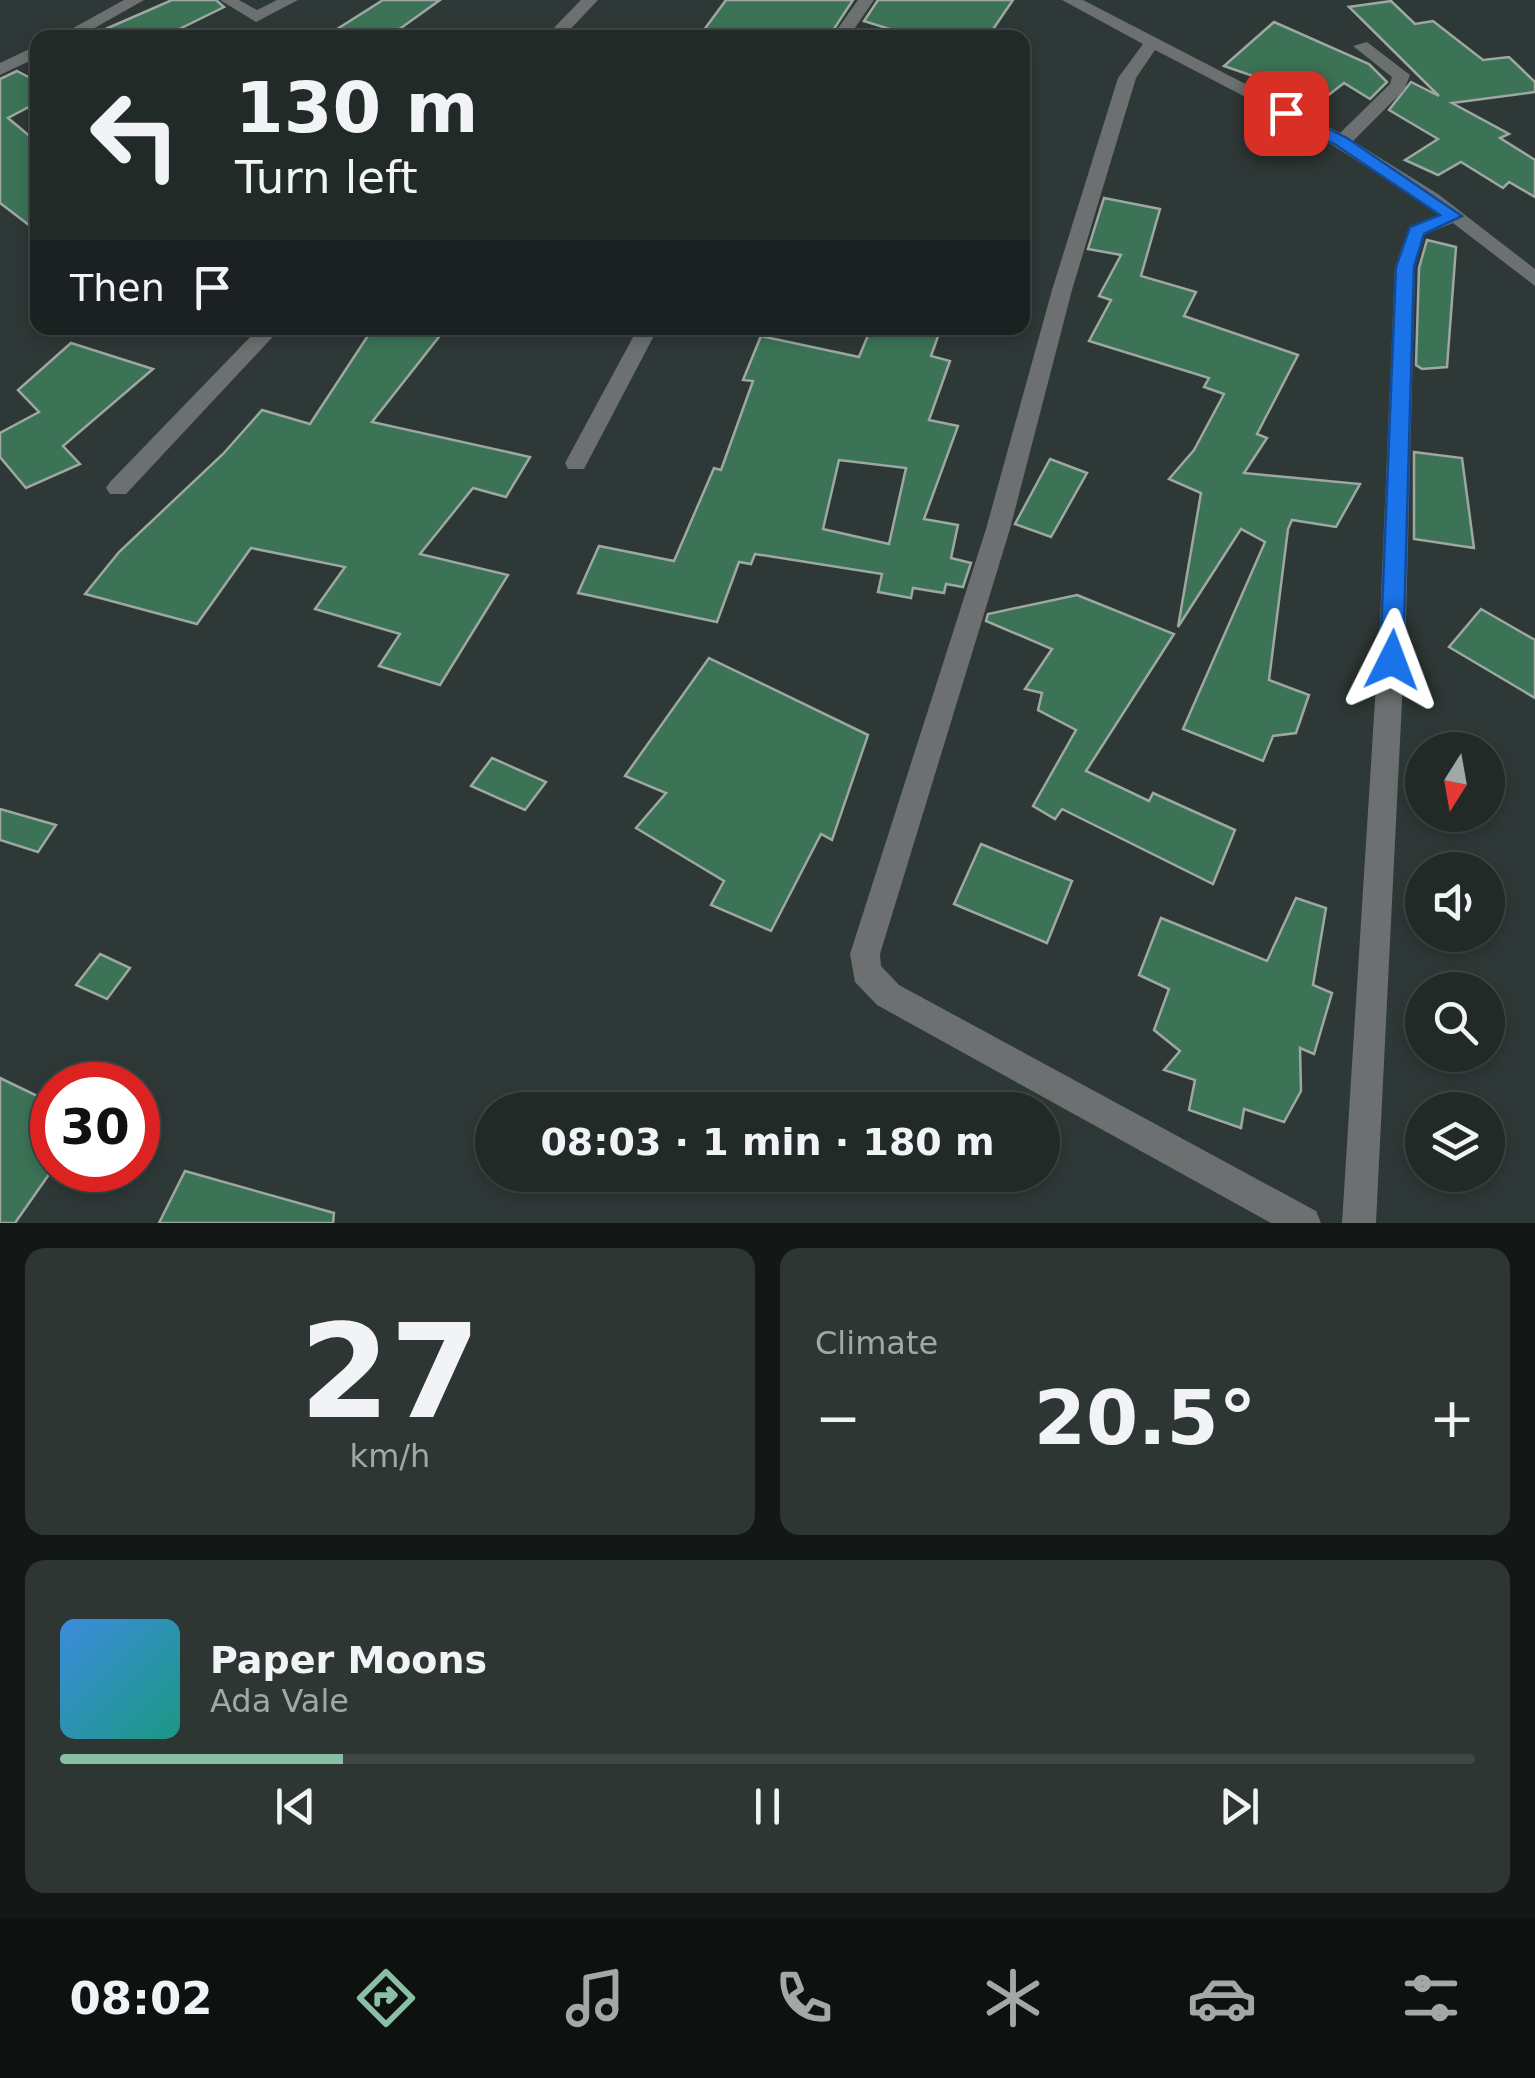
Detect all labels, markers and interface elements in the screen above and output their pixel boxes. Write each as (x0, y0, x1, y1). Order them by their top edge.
text: 130 m (235, 67, 478, 149)
icon: left (70, 70, 200, 200)
pin (1244, 71, 1329, 156)
icon: arrive (1259, 86, 1314, 141)
text: Turn left (235, 151, 418, 204)
icon: arrive (185, 260, 240, 315)
text: Then (70, 266, 165, 310)
position arrow (1340, 608, 1444, 712)
north arrow (1405, 732, 1505, 832)
map controls (1405, 732, 1505, 1192)
button: sound (1405, 852, 1505, 952)
button: search (1405, 972, 1505, 1072)
speed limit sign: 30 (30, 1062, 160, 1192)
button: layers (1405, 1092, 1505, 1192)
text: 08:03 · 1 min · 180 m (540, 1120, 995, 1164)
text: 27 (300, 1296, 480, 1448)
text: Climate (815, 1324, 938, 1362)
text: 20.5° (1034, 1374, 1256, 1462)
text: − (815, 1386, 861, 1450)
text: + (1429, 1386, 1475, 1450)
text: km/h (350, 1437, 430, 1475)
text: Paper Moons (210, 1638, 487, 1682)
text: Ada Vale (210, 1682, 349, 1720)
icon: previous (268, 1779, 323, 1834)
icon: pause (740, 1779, 795, 1834)
icon: next (1212, 1779, 1267, 1834)
icon: directions (351, 1963, 421, 2033)
icon: music (560, 1963, 630, 2033)
icon: phone (769, 1963, 839, 2033)
icon: climate (978, 1963, 1048, 2033)
icon: car (1187, 1963, 1257, 2033)
icon: filters (1396, 1963, 1466, 2033)
text: 08:02 (69, 1972, 213, 2025)

